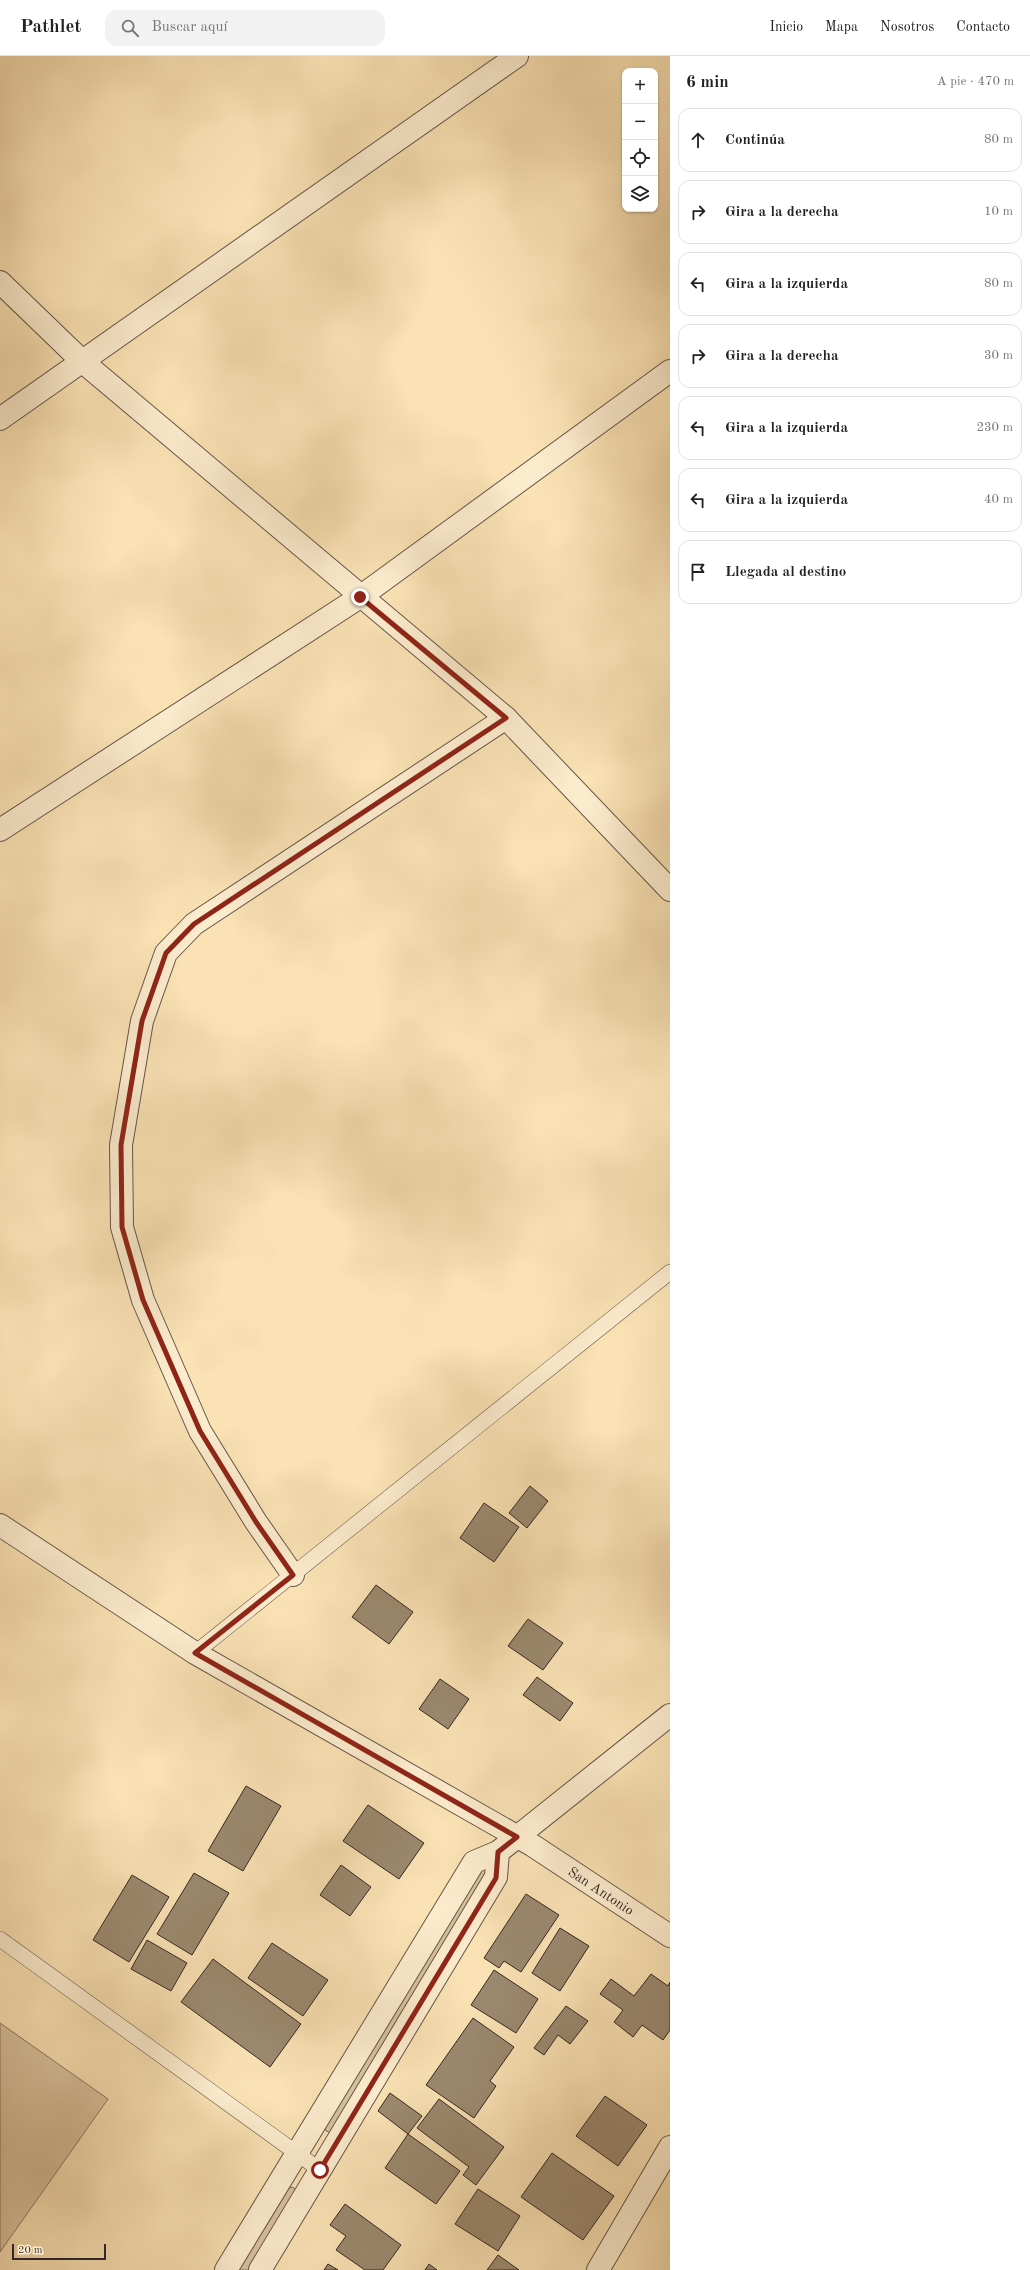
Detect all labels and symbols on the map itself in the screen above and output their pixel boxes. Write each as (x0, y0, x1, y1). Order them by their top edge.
route end (351, 588, 369, 606)
street label: San Antonio (565, 1865, 636, 1918)
route start (311, 2161, 329, 2179)
scale bar (12, 2242, 106, 2261)

